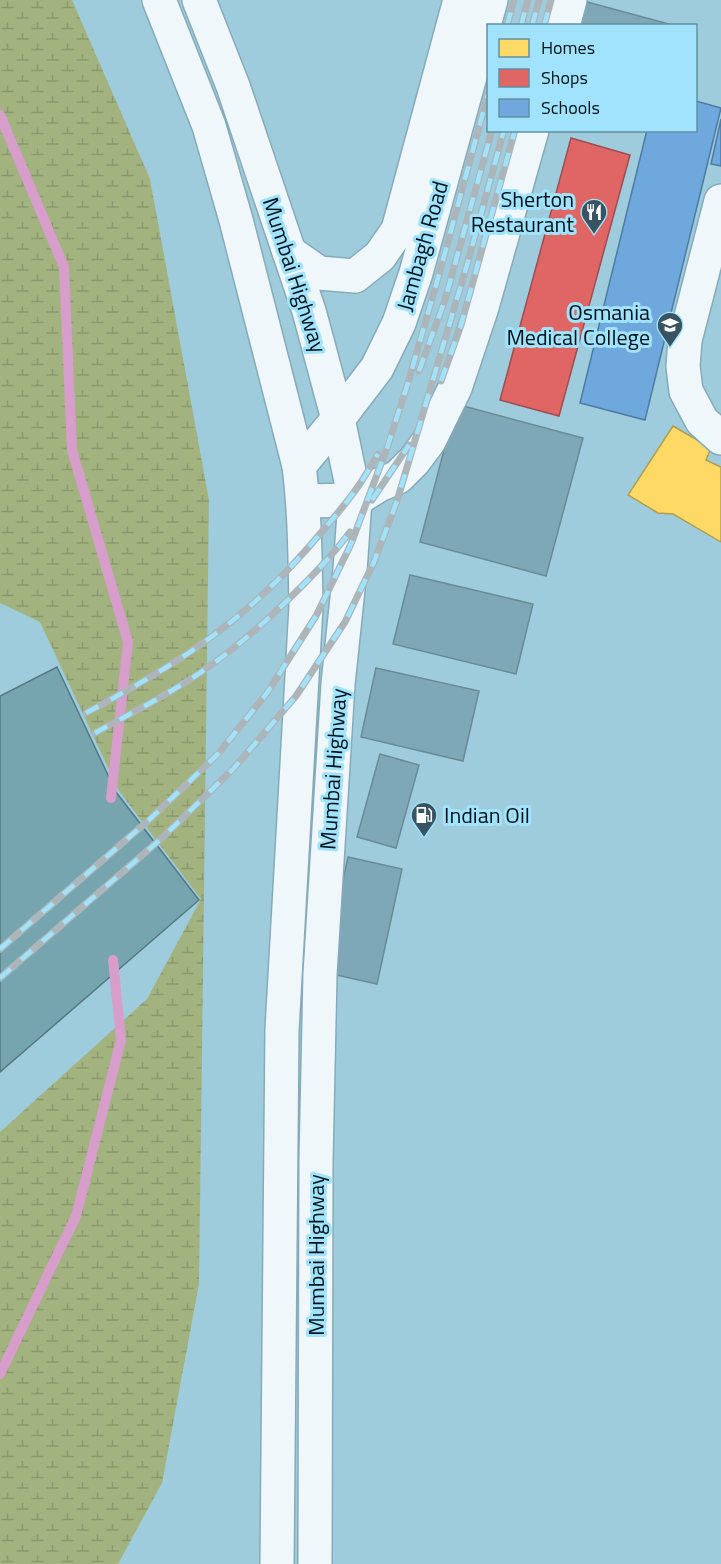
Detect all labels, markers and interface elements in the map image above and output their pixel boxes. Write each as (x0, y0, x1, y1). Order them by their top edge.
legend (487, 24, 697, 132)
text: Homes (541, 34, 595, 61)
text: Shops (541, 64, 588, 91)
text: Schools (541, 94, 600, 121)
street label: Jambagh Road (387, 177, 457, 315)
place label: Sherton Restaurant (471, 182, 574, 241)
street label: Mumbai Highway (254, 193, 336, 357)
restaurant icon: Sherton Restaurant (579, 197, 609, 235)
place label: Osmania Medical College (506, 295, 650, 354)
school or university icon: Osmania Medical College (655, 310, 685, 348)
street label: Mumbai Highway (310, 687, 356, 851)
place label: Indian Oil (444, 798, 530, 832)
fuel station icon: Indian Oil (409, 800, 439, 838)
street label: Mumbai Highway (299, 1174, 333, 1336)

